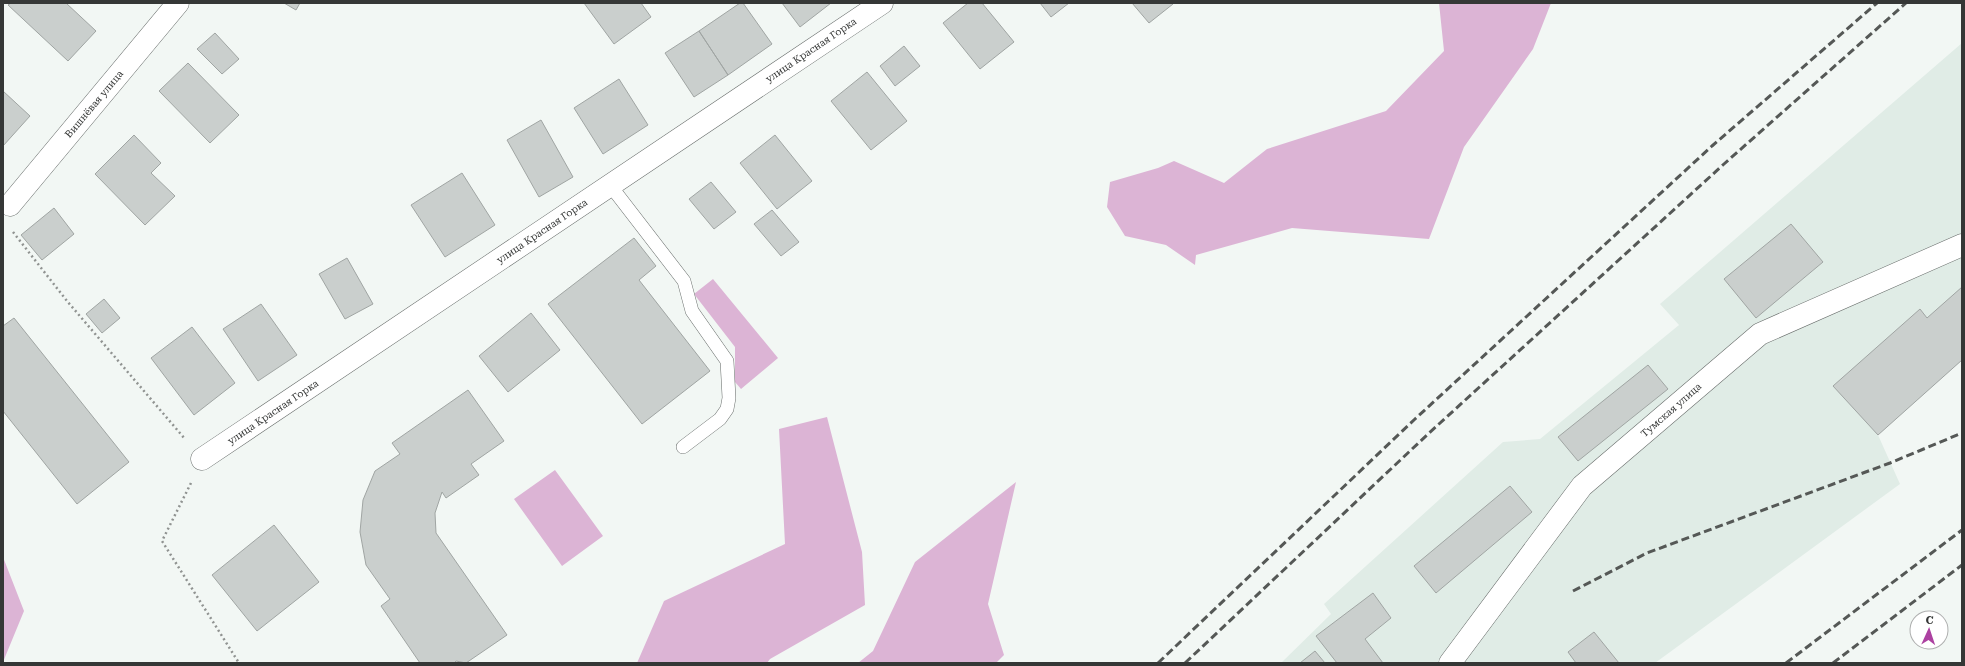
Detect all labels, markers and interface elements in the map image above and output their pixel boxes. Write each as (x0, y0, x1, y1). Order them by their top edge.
street label: улица Красная Горка (764, 15, 859, 84)
street label: Вишнёвая улица (63, 68, 126, 140)
street label: улица Красная Горка (495, 196, 590, 265)
street label: улица Красная Горка (226, 377, 321, 446)
street label: Тумская улица (1639, 380, 1704, 439)
north arrow (1909, 610, 1949, 650)
text: С (1925, 614, 1934, 627)

